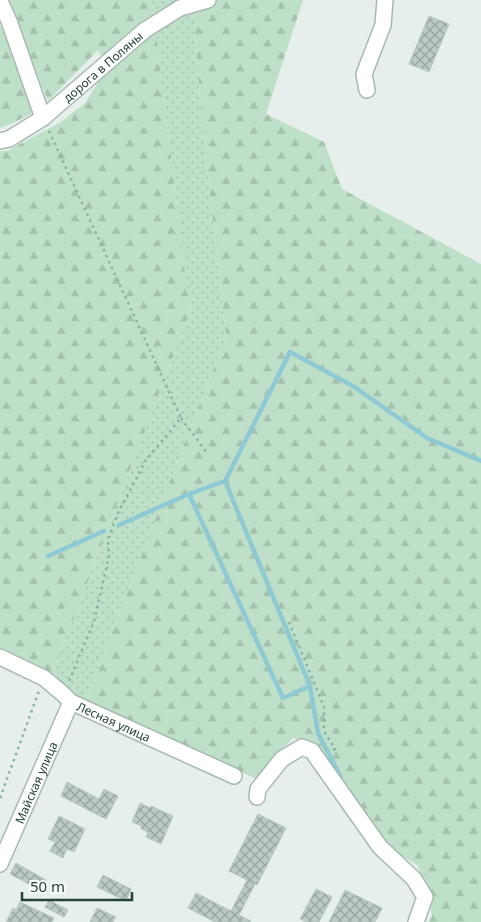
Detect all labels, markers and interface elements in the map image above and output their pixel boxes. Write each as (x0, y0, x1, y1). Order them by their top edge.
street label: дорога в Поляны (59, 27, 146, 106)
street label: Лесная улица (74, 697, 153, 746)
street label: Майская улица (10, 739, 61, 826)
scale bar (22, 870, 132, 902)
text: 50 m (30, 876, 65, 896)

